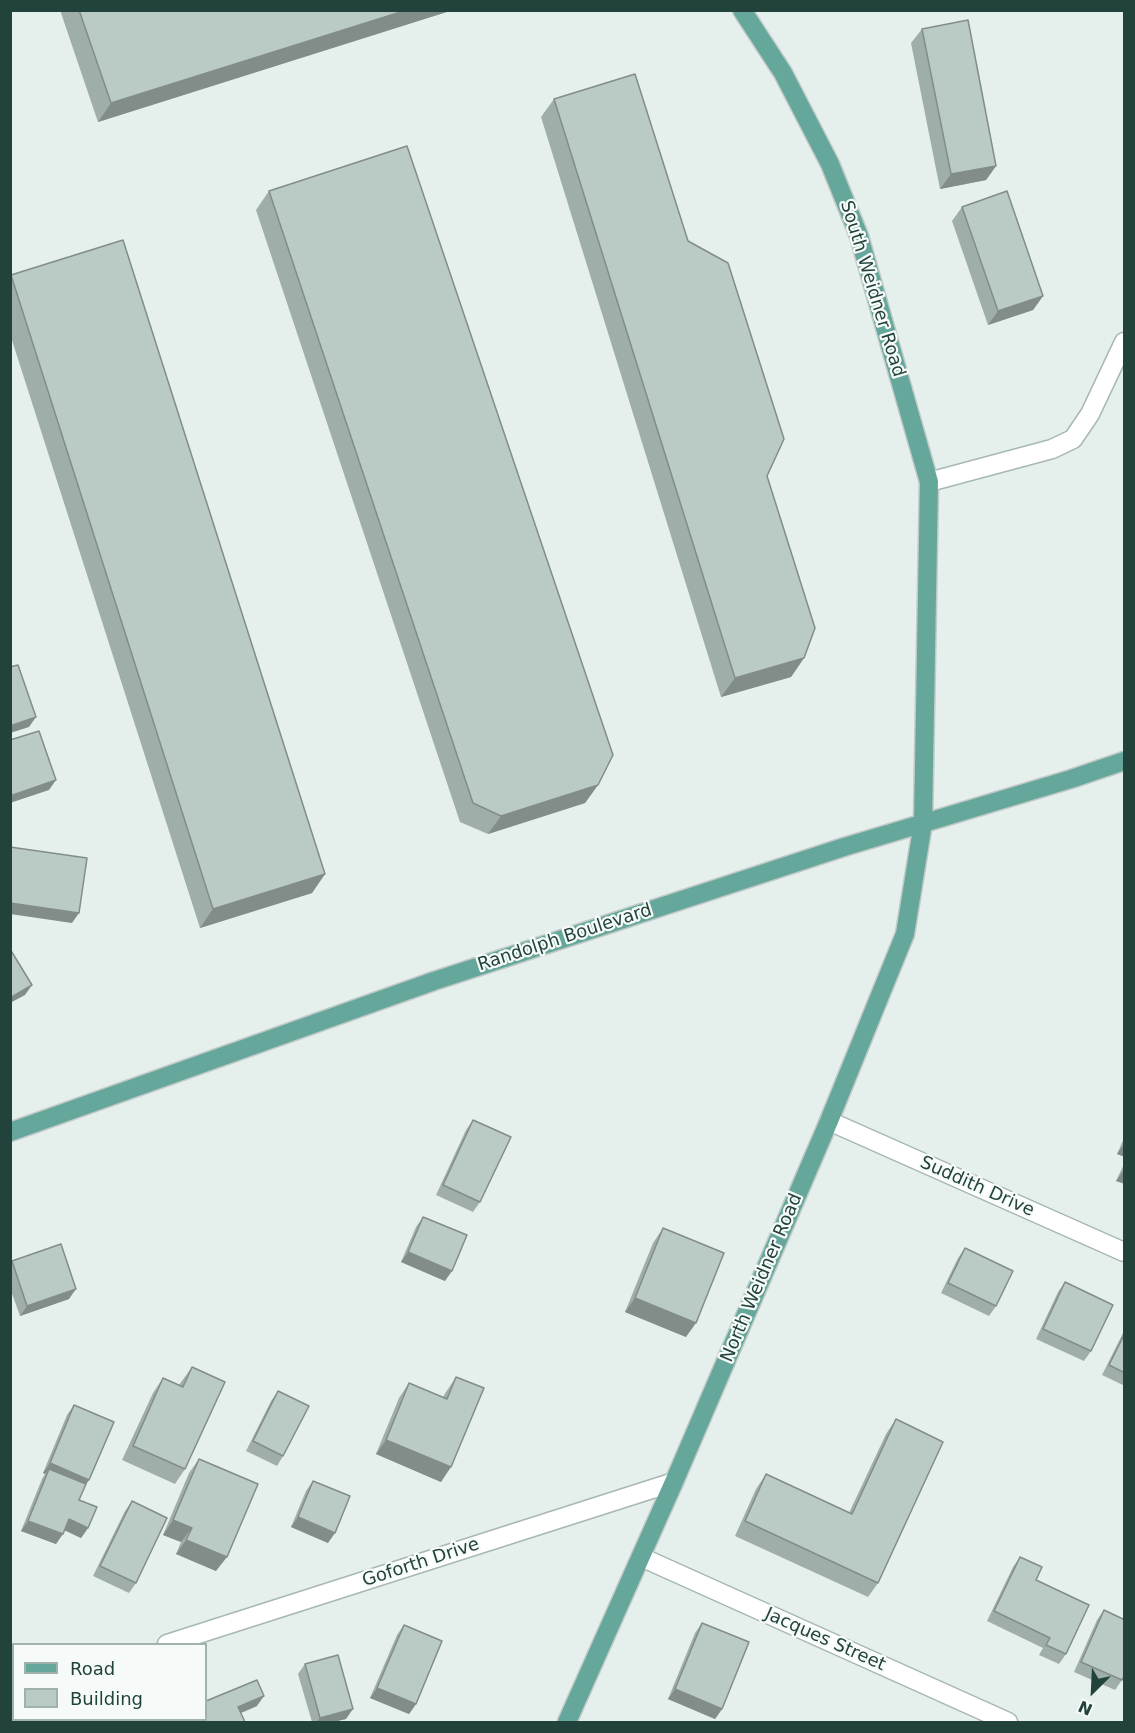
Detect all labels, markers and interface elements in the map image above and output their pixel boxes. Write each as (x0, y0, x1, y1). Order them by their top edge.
street label: South Weidner Road (835, 198, 909, 380)
street label: Randolph Boulevard (475, 900, 655, 976)
street label: Suddith Drive (916, 1152, 1038, 1222)
street label: North Weidner Road (717, 1190, 807, 1366)
street label: Goforth Drive (360, 1534, 482, 1592)
street label: Jacques Street (761, 1604, 889, 1676)
legend (12, 1643, 207, 1721)
text: Road (70, 1658, 115, 1679)
north arrow (1063, 1661, 1123, 1721)
text: Building (70, 1688, 143, 1709)
text: N (1076, 1697, 1095, 1719)

